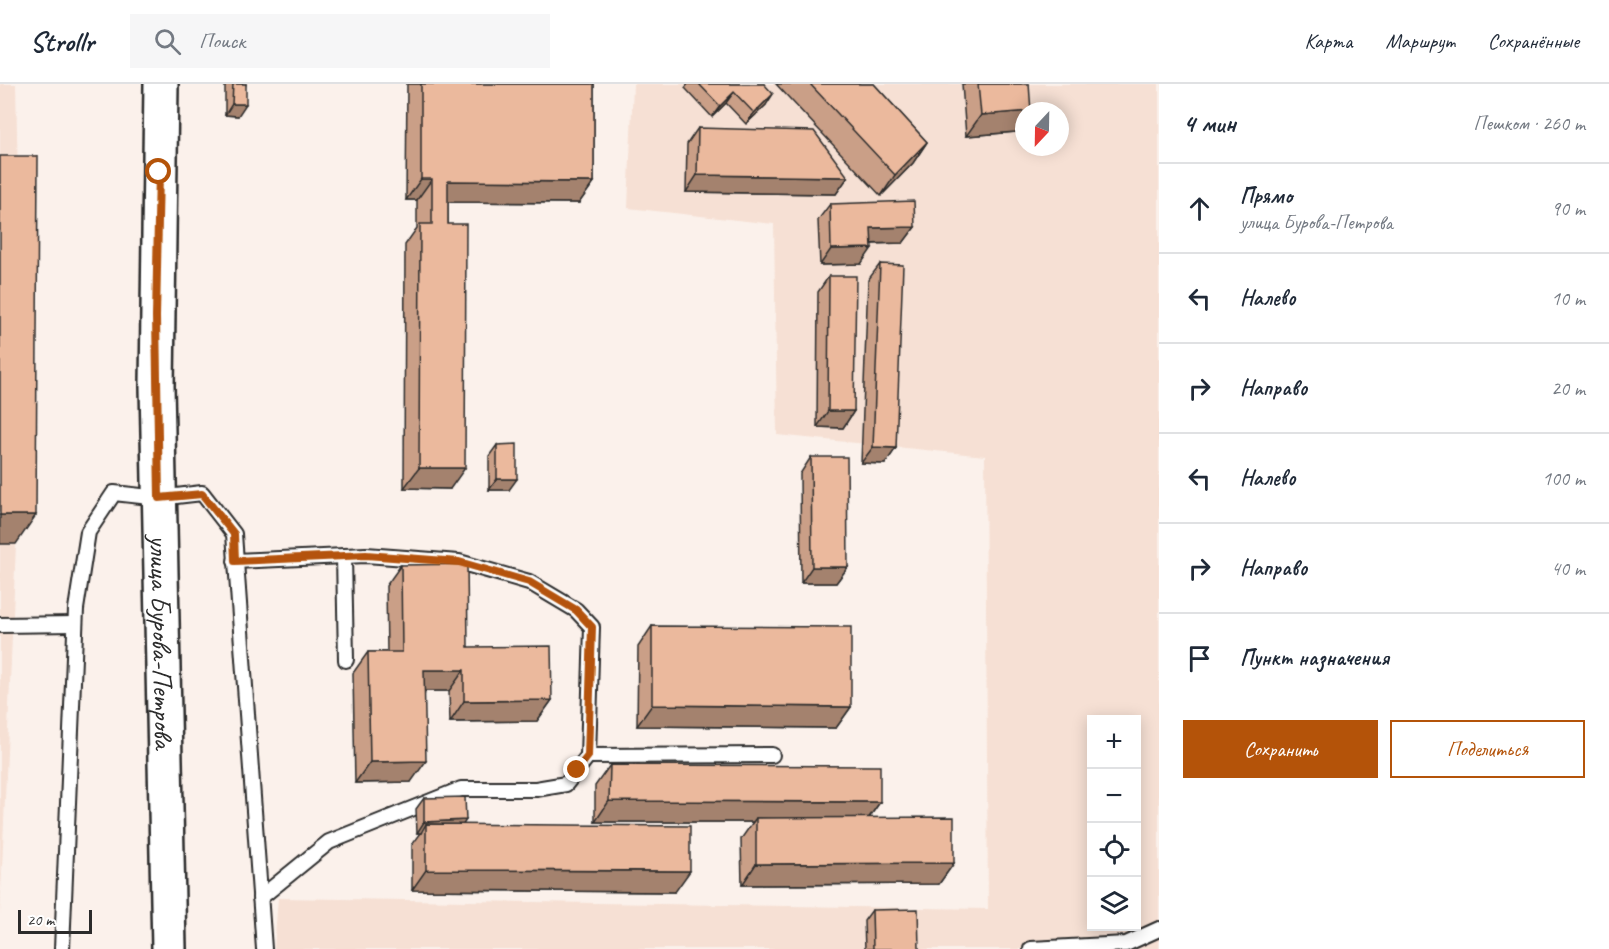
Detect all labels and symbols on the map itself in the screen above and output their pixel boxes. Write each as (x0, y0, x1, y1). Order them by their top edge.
north arrow (1015, 102, 1069, 156)
route start (145, 158, 171, 184)
street label: улица Бурова-Петрова (143, 533, 182, 752)
route end (563, 756, 589, 782)
scale bar (18, 907, 92, 934)

